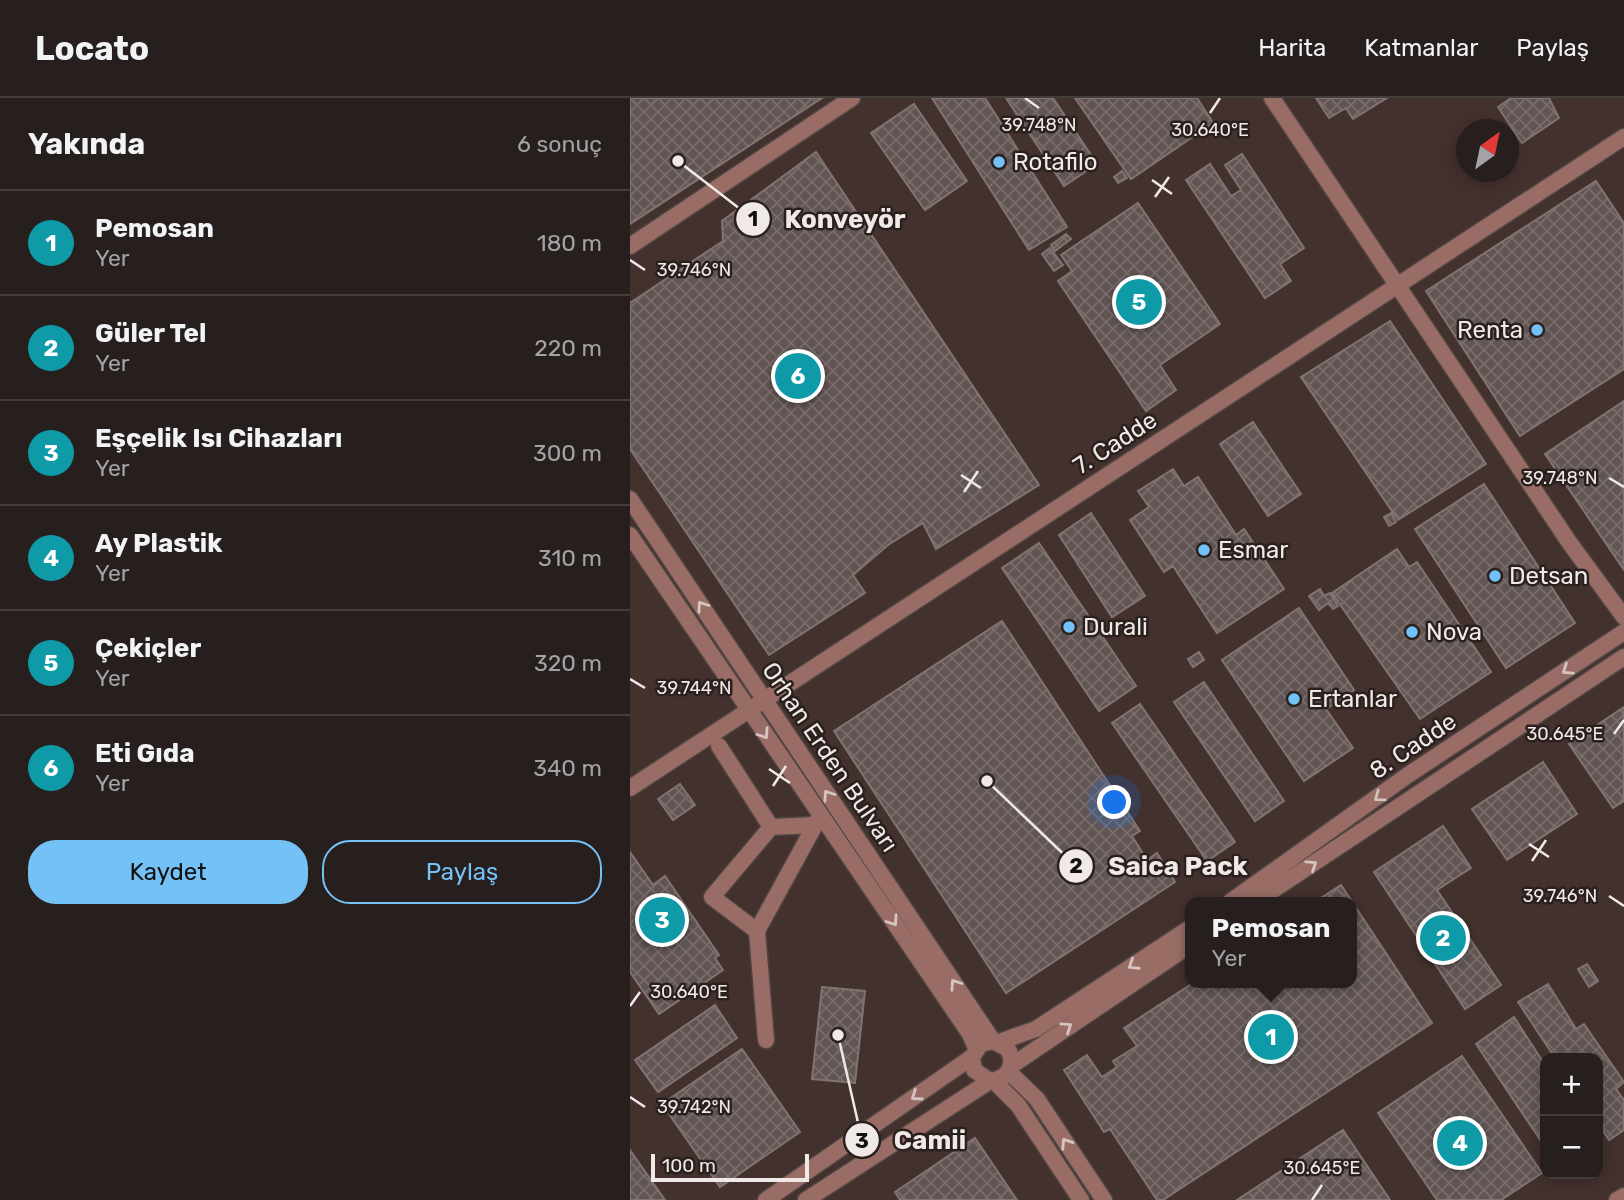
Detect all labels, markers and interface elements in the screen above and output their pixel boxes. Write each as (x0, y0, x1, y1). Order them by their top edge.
text: Locato (35, 29, 149, 68)
text: Harita (1258, 34, 1326, 62)
text: Katmanlar (1364, 34, 1478, 62)
text: Paylaş (1516, 34, 1589, 62)
text: 39.748°N (1001, 114, 1077, 136)
text: 30.640°E (1171, 119, 1249, 141)
north arrow (1456, 119, 1519, 182)
text: Yakında (28, 126, 145, 162)
text: 6 sonuç (517, 130, 602, 158)
place label: Rotafilo (1013, 148, 1098, 176)
marker: Rotafilo (991, 154, 1007, 170)
callout: Konveyör (735, 195, 920, 242)
text: Konveyör (784, 204, 906, 235)
text: 1 (748, 206, 758, 231)
text: Pemosan (95, 213, 214, 244)
text: 1 (45, 229, 57, 257)
text: 180 m (537, 229, 602, 257)
text: Yer (95, 244, 130, 272)
text: 39.746°N (657, 259, 731, 281)
pin: 5 (1116, 276, 1162, 328)
place label: Renta (1457, 316, 1523, 344)
text: Güler Tel (95, 318, 206, 349)
marker: Renta (1529, 322, 1545, 338)
text: 2 (44, 334, 58, 362)
text: 220 m (534, 334, 602, 362)
text: Yer (95, 349, 130, 377)
pin: 6 (775, 350, 821, 402)
street label: 7. Cadde (1068, 406, 1162, 480)
text: Eşçelik Isı Cihazları (95, 423, 342, 454)
text: 3 (43, 439, 59, 467)
text: 300 m (533, 439, 602, 467)
text: Yer (95, 454, 130, 482)
text: 39.748°N (1522, 467, 1598, 489)
text: Ay Plastik (95, 528, 222, 559)
place label: Esmar (1218, 536, 1289, 564)
marker: Esmar (1196, 542, 1212, 558)
text: 4 (43, 544, 59, 572)
text: 310 m (538, 544, 602, 572)
text: Yer (95, 559, 130, 587)
place label: Detsan (1509, 562, 1588, 590)
marker: Detsan (1487, 568, 1503, 584)
one-way arrow (698, 601, 710, 614)
place label: Durali (1083, 613, 1148, 641)
place label: Nova (1426, 618, 1482, 646)
marker: Durali (1061, 619, 1077, 635)
marker: Nova (1404, 624, 1420, 640)
text: Çekiçler (95, 633, 201, 664)
text: 5 (44, 649, 58, 677)
text: 320 m (534, 649, 602, 677)
street label: Orhan Erden Bulvarı (756, 657, 904, 857)
one-way arrow (1562, 661, 1575, 674)
text: Yer (95, 664, 130, 692)
text: 39.744°N (657, 677, 731, 699)
place label: Ertanlar (1308, 685, 1397, 713)
marker: Ertanlar (1286, 691, 1302, 707)
street label: 8. Cadde (1364, 707, 1462, 785)
text: 30.645°E (1527, 723, 1603, 745)
one-way arrow (756, 726, 768, 739)
text: Eti Gıda (95, 738, 195, 769)
text: 6 (44, 754, 58, 782)
text: 340 m (533, 754, 602, 782)
text: Yer (95, 769, 130, 797)
your location (1097, 785, 1131, 819)
one-way arrow (1374, 789, 1387, 801)
one-way arrow (824, 790, 836, 803)
button: Kaydet (28, 840, 308, 904)
button: Paylaş (322, 840, 602, 904)
callout: Saica Pack (1059, 842, 1261, 889)
text: Saica Pack (1108, 851, 1248, 882)
text: 2 (1069, 853, 1083, 878)
one-way arrow (1304, 860, 1317, 873)
text: 39.746°N (1523, 885, 1597, 907)
pin: 3 (639, 894, 685, 946)
popup (1185, 897, 1357, 988)
pin: 2 (1420, 912, 1466, 964)
one-way arrow (884, 913, 897, 926)
text: Pemosan (1212, 913, 1331, 944)
text: Yer (1212, 944, 1246, 972)
one-way arrow (1128, 957, 1141, 970)
one-way arrow (951, 979, 963, 992)
text: 30.640°E (650, 981, 728, 1003)
pin: 1 (1248, 1011, 1294, 1063)
one-way arrow (1060, 1022, 1073, 1035)
map controls (1540, 1053, 1603, 1179)
button: + (1540, 1053, 1603, 1116)
one-way arrow (911, 1088, 924, 1100)
text: 39.742°N (657, 1096, 731, 1118)
button: − (1540, 1116, 1603, 1179)
callout: Camii (845, 1117, 980, 1164)
pin: 4 (1437, 1117, 1483, 1169)
text: Camii (894, 1125, 966, 1156)
text: 3 (855, 1128, 869, 1153)
one-way arrow (1062, 1138, 1074, 1151)
scale bar (651, 1151, 808, 1183)
text: 100 m (662, 1154, 716, 1177)
text: 30.645°E (1284, 1157, 1360, 1179)

